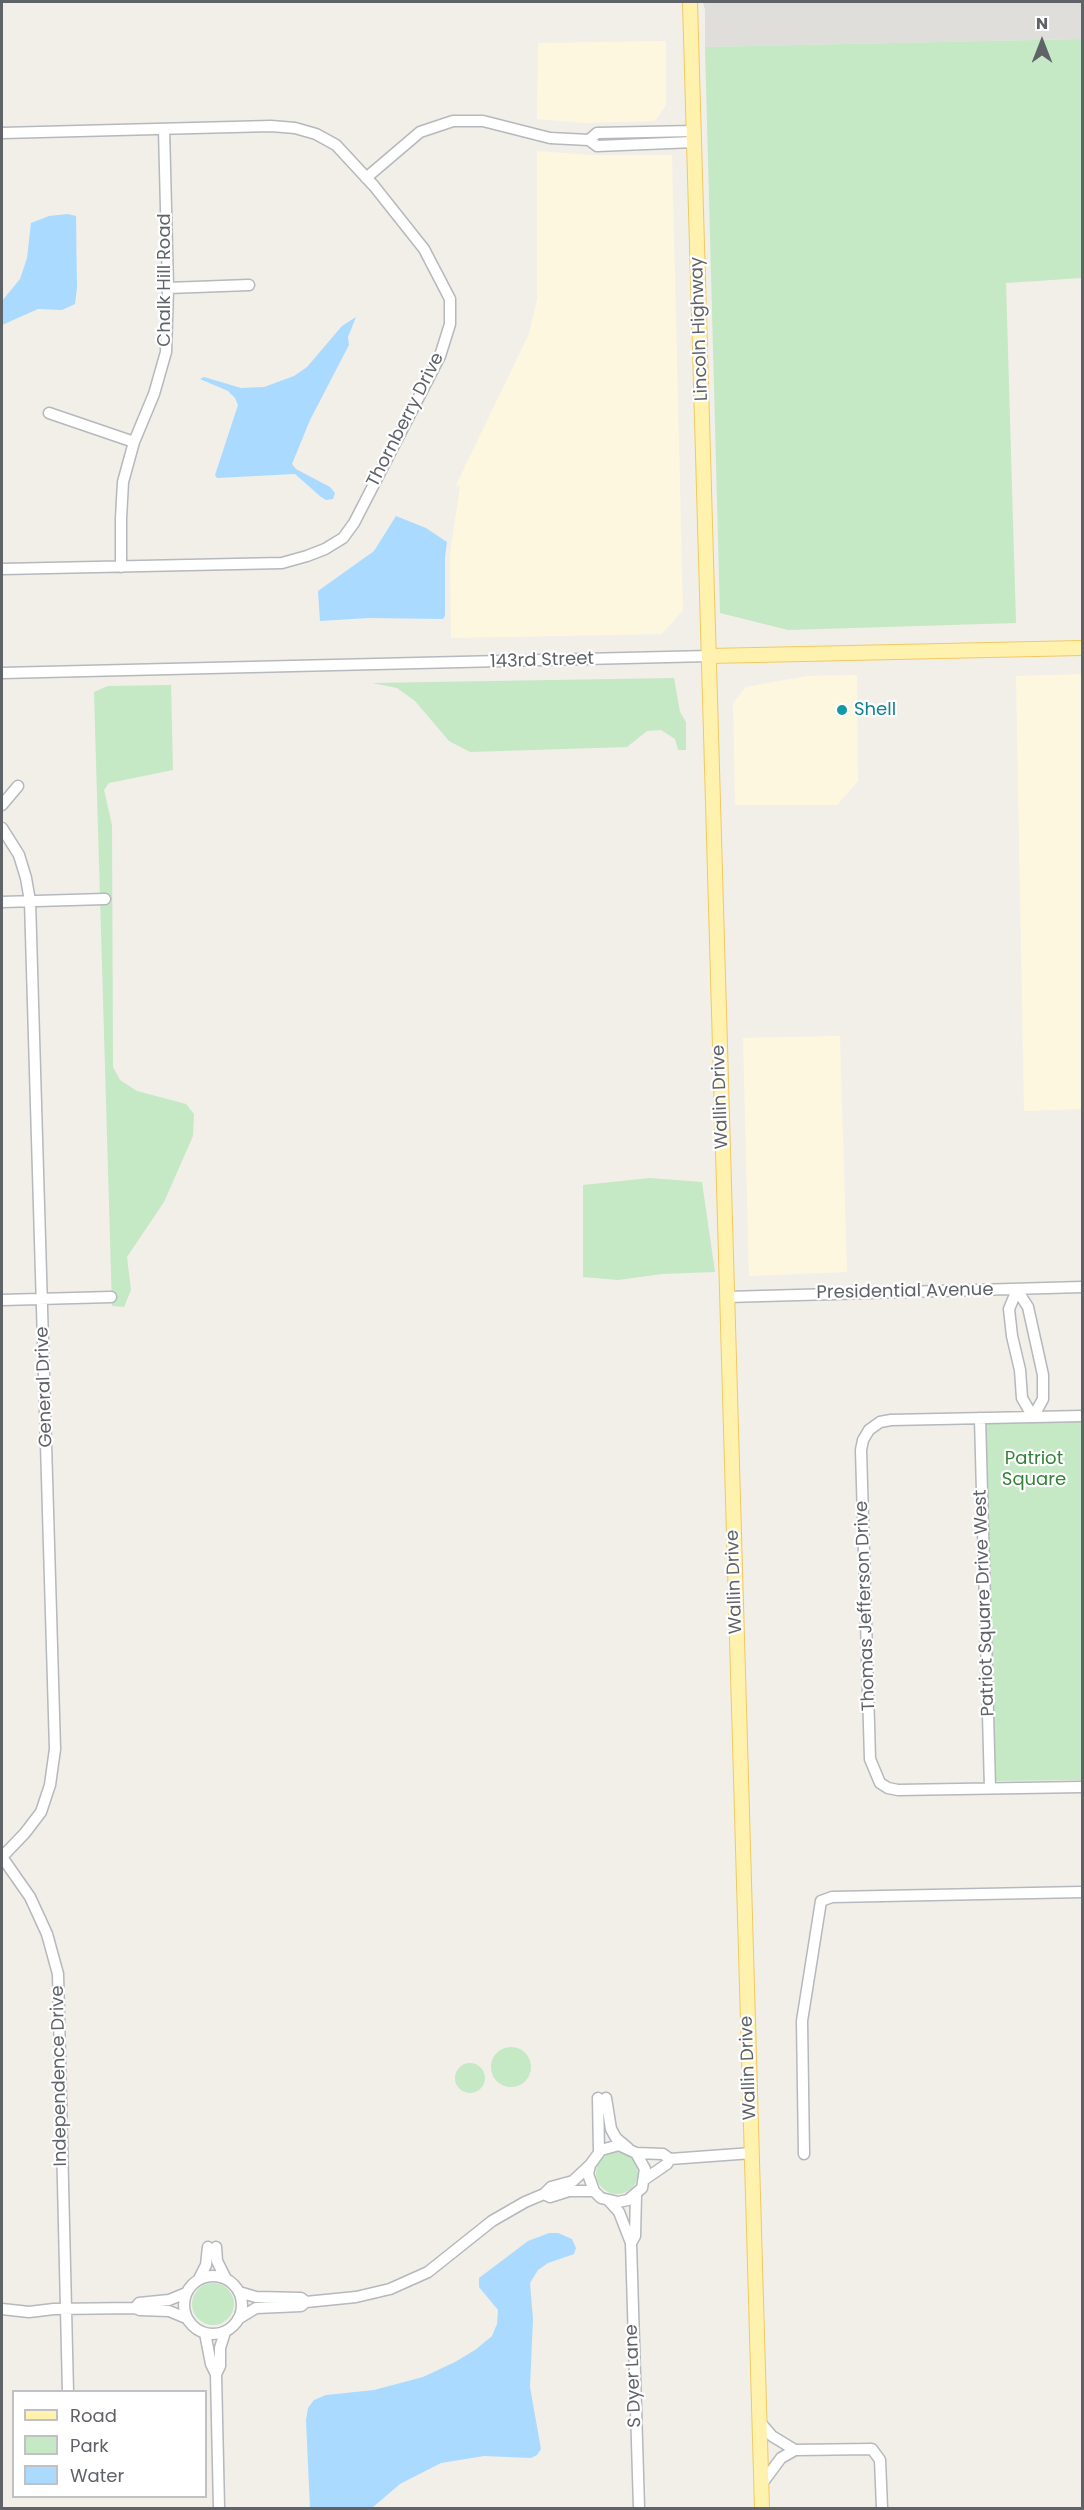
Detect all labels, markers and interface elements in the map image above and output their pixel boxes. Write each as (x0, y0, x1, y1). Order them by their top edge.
north arrow (1012, 12, 1072, 72)
text: N (1036, 12, 1048, 35)
street label: Chalk Hill Road (154, 213, 176, 347)
street label: Lincoln Highway (687, 256, 713, 402)
street label: Thornberry Drive (363, 349, 449, 491)
street label: 143rd Street (490, 648, 594, 674)
place label: Shell (854, 699, 896, 721)
marker: Shell (835, 703, 849, 717)
street label: Wallin Drive (708, 1044, 734, 1150)
street label: Presidential Avenue (816, 1280, 994, 1304)
street label: General Drive (32, 1326, 58, 1448)
park label: Patriot Square (1002, 1448, 1066, 1490)
street label: Patriot Square Drive West (970, 1489, 1000, 1717)
street label: Thomas Jefferson Drive (852, 1500, 880, 1712)
street label: Wallin Drive (722, 1529, 748, 1635)
street label: Independence Drive (48, 1985, 72, 2167)
street label: Wallin Drive (736, 2015, 762, 2121)
street label: S Dyer Lane (621, 2324, 647, 2428)
legend (12, 2390, 207, 2498)
text: Road (70, 2403, 117, 2428)
text: Park (70, 2433, 109, 2458)
text: Water (70, 2463, 124, 2488)

